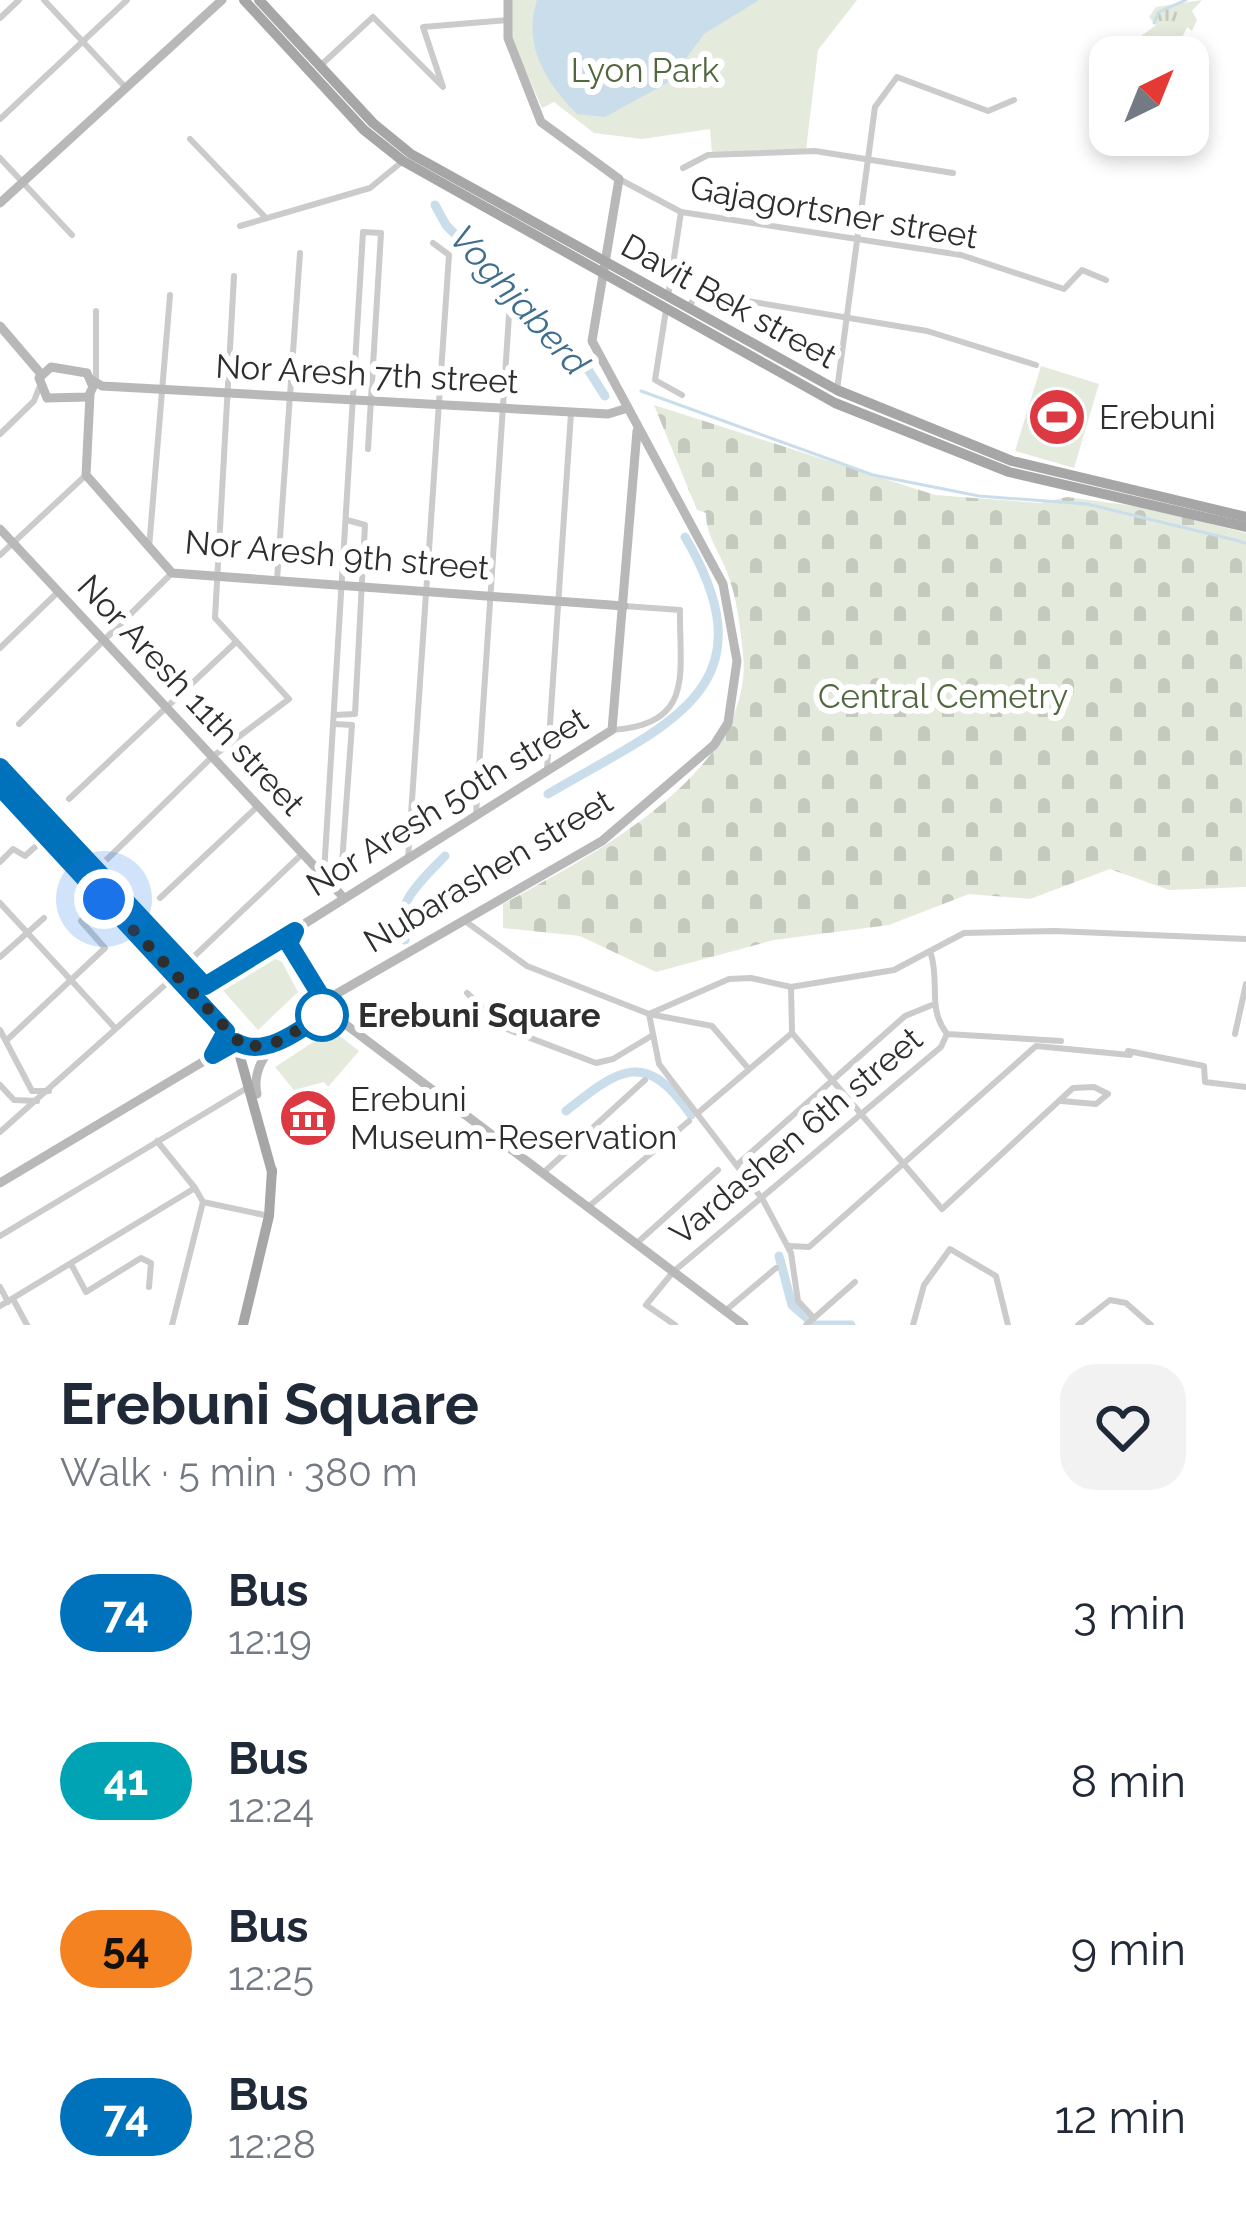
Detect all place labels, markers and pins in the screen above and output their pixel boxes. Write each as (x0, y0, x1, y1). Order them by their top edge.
sports icon: Erebuni (1026, 386, 1088, 448)
place label: Erebuni (1099, 398, 1216, 437)
marker: Erebuni Square (297, 990, 347, 1040)
place label: Erebuni Square (358, 996, 601, 1035)
place label: Erebuni Museum-Reservation (350, 1080, 677, 1157)
museum icon: Erebuni Museum-Reservation (277, 1087, 339, 1149)

